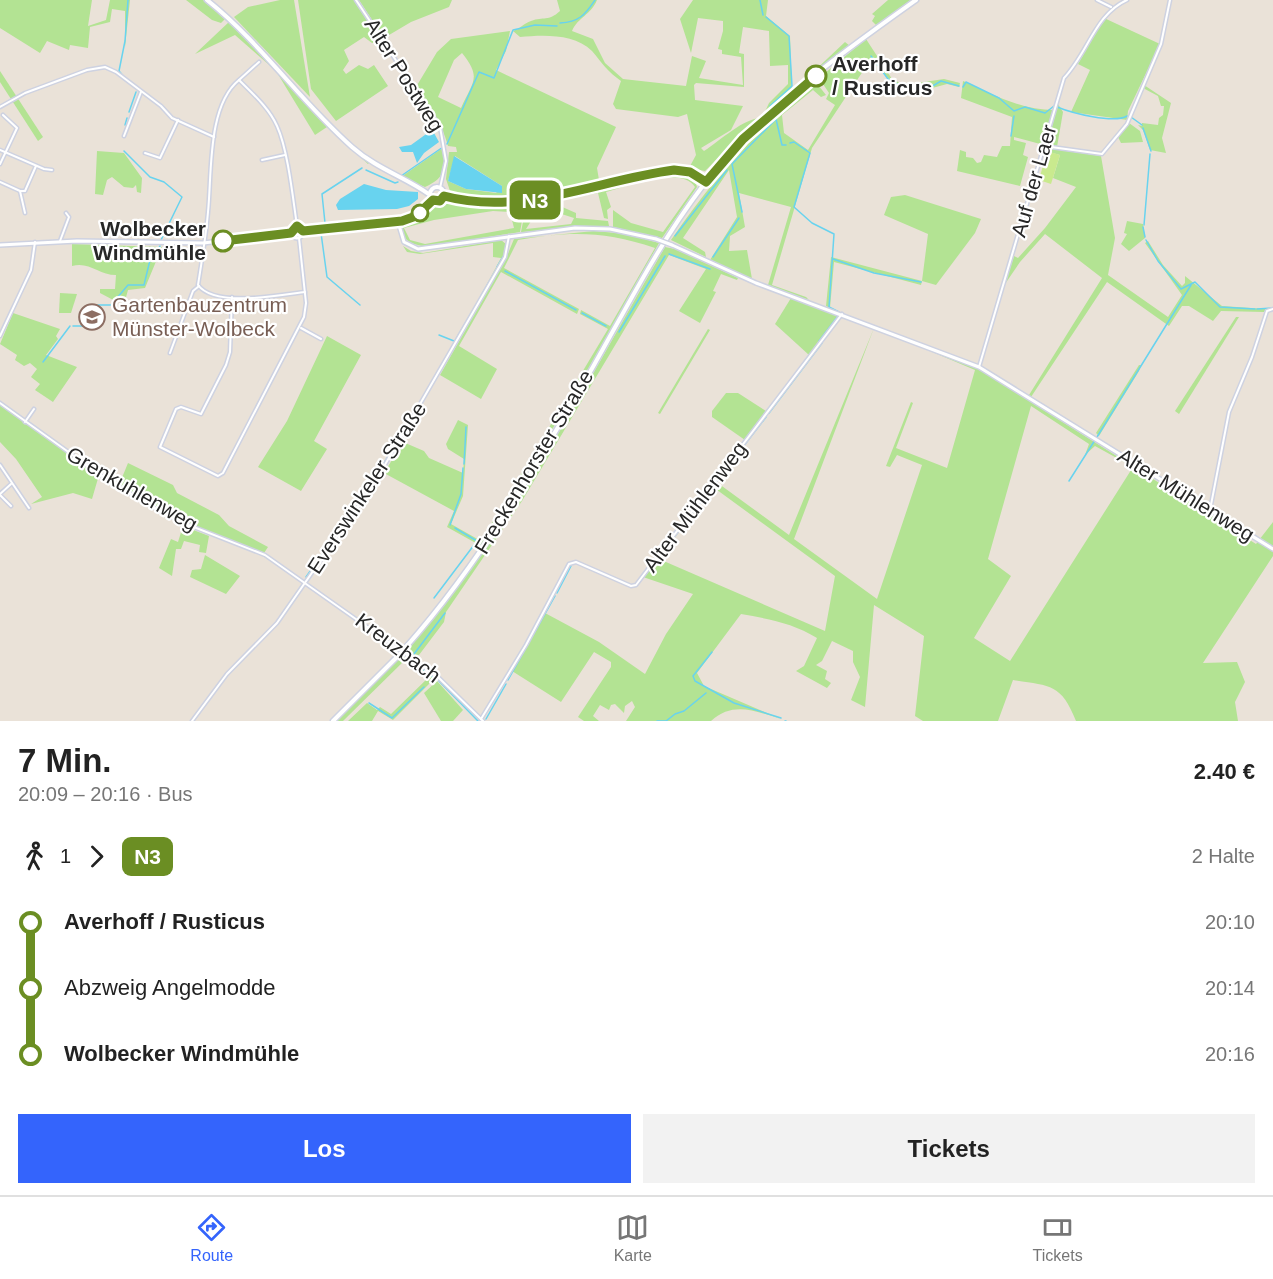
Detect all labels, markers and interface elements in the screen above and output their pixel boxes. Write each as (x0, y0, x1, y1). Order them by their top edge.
street label: Alter Postweg (360, 14, 449, 136)
place label: Averhoff / Rusticus (832, 52, 932, 99)
marker: Averhoff / Rusticus (805, 65, 827, 87)
street label: Auf der Laer (1007, 122, 1061, 240)
line badge: N3 (508, 180, 562, 220)
text: N3 (522, 189, 548, 212)
unlabelled marker (411, 204, 429, 222)
place label: Wolbecker Windmühle (93, 217, 206, 264)
marker: Wolbecker Windmühle (212, 230, 234, 252)
place label: Gartenbauzentrum Münster-Wolbeck (112, 293, 287, 340)
school or university icon: Gartenbauzentrum Münster-Wolbeck (77, 302, 107, 332)
street label: Freckenhorster Straße (470, 366, 598, 558)
street label: Everswinkeler Straße (303, 398, 431, 578)
street label: Alter Mühlenweg (638, 437, 751, 576)
street label: Grenkuhlenweg (63, 442, 202, 535)
street label: Alter Mühlenweg (1114, 443, 1259, 546)
street label: Kreuzbach (351, 608, 445, 687)
text: 7 Min. (18, 742, 112, 779)
text: 2.40 € (1194, 759, 1255, 784)
text: 20:09 – 20:16 · Bus (18, 783, 193, 805)
icon: walk (18, 840, 51, 873)
icon: forward (80, 840, 113, 873)
text: 1 (60, 845, 71, 867)
text: N3 (134, 845, 161, 868)
text: 2 Halte (1192, 845, 1255, 867)
text: Averhoff / Rusticus (64, 909, 265, 934)
text: 20:10 (1205, 911, 1255, 933)
text: Abzweig Angelmodde (64, 975, 276, 1000)
text: 20:14 (1205, 977, 1255, 999)
text: Wolbecker Windmühle (64, 1041, 299, 1066)
text: 20:16 (1205, 1043, 1255, 1065)
button: Los (18, 1114, 631, 1183)
button: Tickets (643, 1114, 1255, 1183)
tab: Route (190, 1211, 233, 1265)
tab: Karte (614, 1211, 652, 1265)
tab: Tickets (1033, 1211, 1083, 1265)

